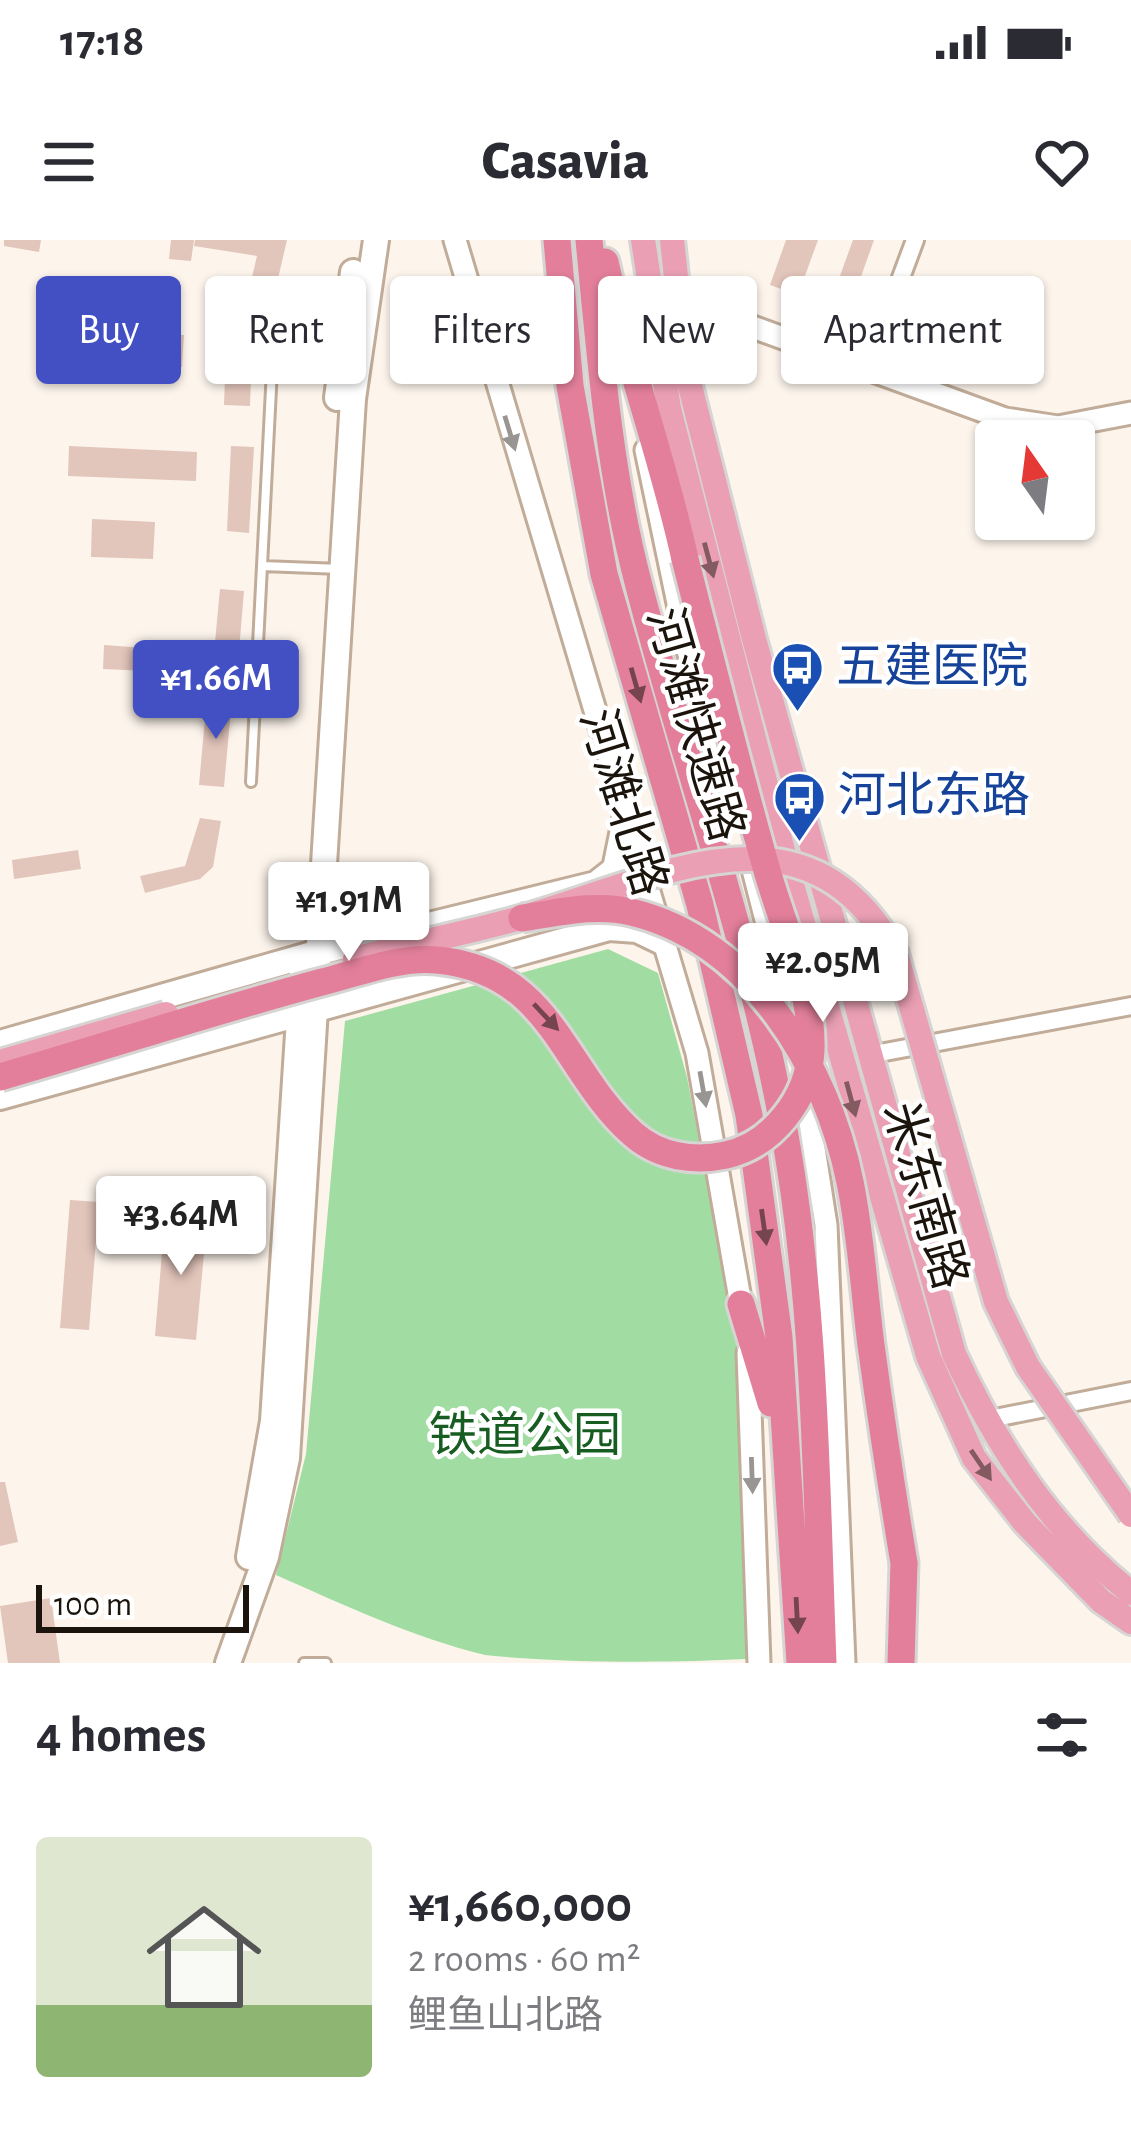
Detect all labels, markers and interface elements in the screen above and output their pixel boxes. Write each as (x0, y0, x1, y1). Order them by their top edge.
text: 17:18 (60, 19, 144, 64)
icon: menu (36, 129, 102, 195)
icon: heart (1029, 129, 1095, 195)
text: Casavia (482, 135, 649, 189)
chip: Buy (36, 276, 181, 384)
chip: Rent (205, 276, 366, 384)
chip: Filters (390, 276, 574, 384)
chip: New (598, 276, 757, 384)
chip: Apartment (781, 276, 1044, 384)
one-way arrow (502, 415, 521, 452)
north arrow (975, 420, 1095, 540)
map controls (975, 420, 1095, 540)
one-way arrow (700, 542, 719, 579)
street label: 河滩快速路 (638, 602, 753, 847)
pin: ¥1.66M (118, 640, 314, 742)
bus stop icon: 五建医院 (769, 640, 825, 714)
place label: 五建医院 (836, 641, 1028, 692)
text: ¥1.66M (160, 659, 272, 698)
one-way arrow (628, 667, 646, 704)
street label: 河滩北路 (571, 703, 676, 902)
bus stop icon: 河北东路 (771, 769, 827, 843)
place label: 河北东路 (838, 770, 1030, 821)
pin: ¥1.91M (251, 862, 447, 964)
text: ¥1.91M (295, 881, 403, 920)
pin: ¥2.05M (725, 923, 921, 1025)
text: ¥2.05M (765, 942, 881, 981)
one-way arrow (531, 1002, 559, 1031)
one-way arrow (695, 1071, 713, 1109)
one-way arrow (843, 1081, 862, 1118)
street label: 米东南路 (874, 1096, 976, 1295)
pin: ¥3.64M (83, 1176, 279, 1278)
text: ¥3.64M (123, 1195, 239, 1234)
one-way arrow (755, 1209, 774, 1246)
park label: 铁道公园 (429, 1410, 621, 1461)
one-way arrow (970, 1449, 992, 1482)
one-way arrow (743, 1457, 762, 1495)
scale bar (36, 1579, 249, 1632)
text: 100 m (54, 1589, 132, 1622)
one-way arrow (788, 1597, 807, 1635)
icon: filters (1029, 1702, 1095, 1768)
text: 4 homes (36, 1710, 206, 1761)
text: ¥1,660,000 (408, 1880, 632, 1931)
icon: home (132, 1885, 276, 2029)
text: 2 rooms · 60 m² (408, 1940, 640, 1979)
text: 鲤鱼山北路 (408, 1997, 603, 2036)

